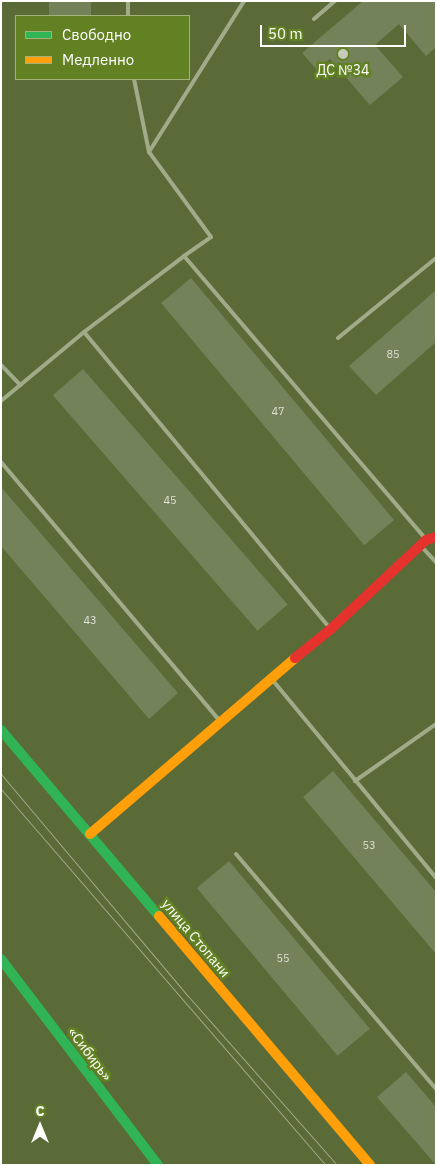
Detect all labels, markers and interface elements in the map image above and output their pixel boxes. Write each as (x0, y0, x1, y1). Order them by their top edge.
legend (15, 15, 190, 80)
scale bar (262, 15, 408, 47)
text: 50 m (268, 24, 303, 43)
text: Свободно (62, 25, 131, 44)
marker: ДС №34 (337, 48, 349, 60)
text: Медленно (62, 50, 134, 69)
place label: ДС №34 (316, 62, 370, 78)
house number: 85 (386, 347, 400, 361)
house number: 47 (271, 404, 285, 418)
house number: 45 (163, 493, 177, 507)
house number: 43 (83, 613, 97, 627)
house number: 53 (362, 838, 376, 852)
street label: улица Стопани (158, 895, 234, 981)
house number: 55 (276, 951, 290, 965)
street label: «Сибирь» (64, 1024, 116, 1084)
north arrow (15, 1101, 65, 1151)
text: С (35, 1102, 45, 1120)

